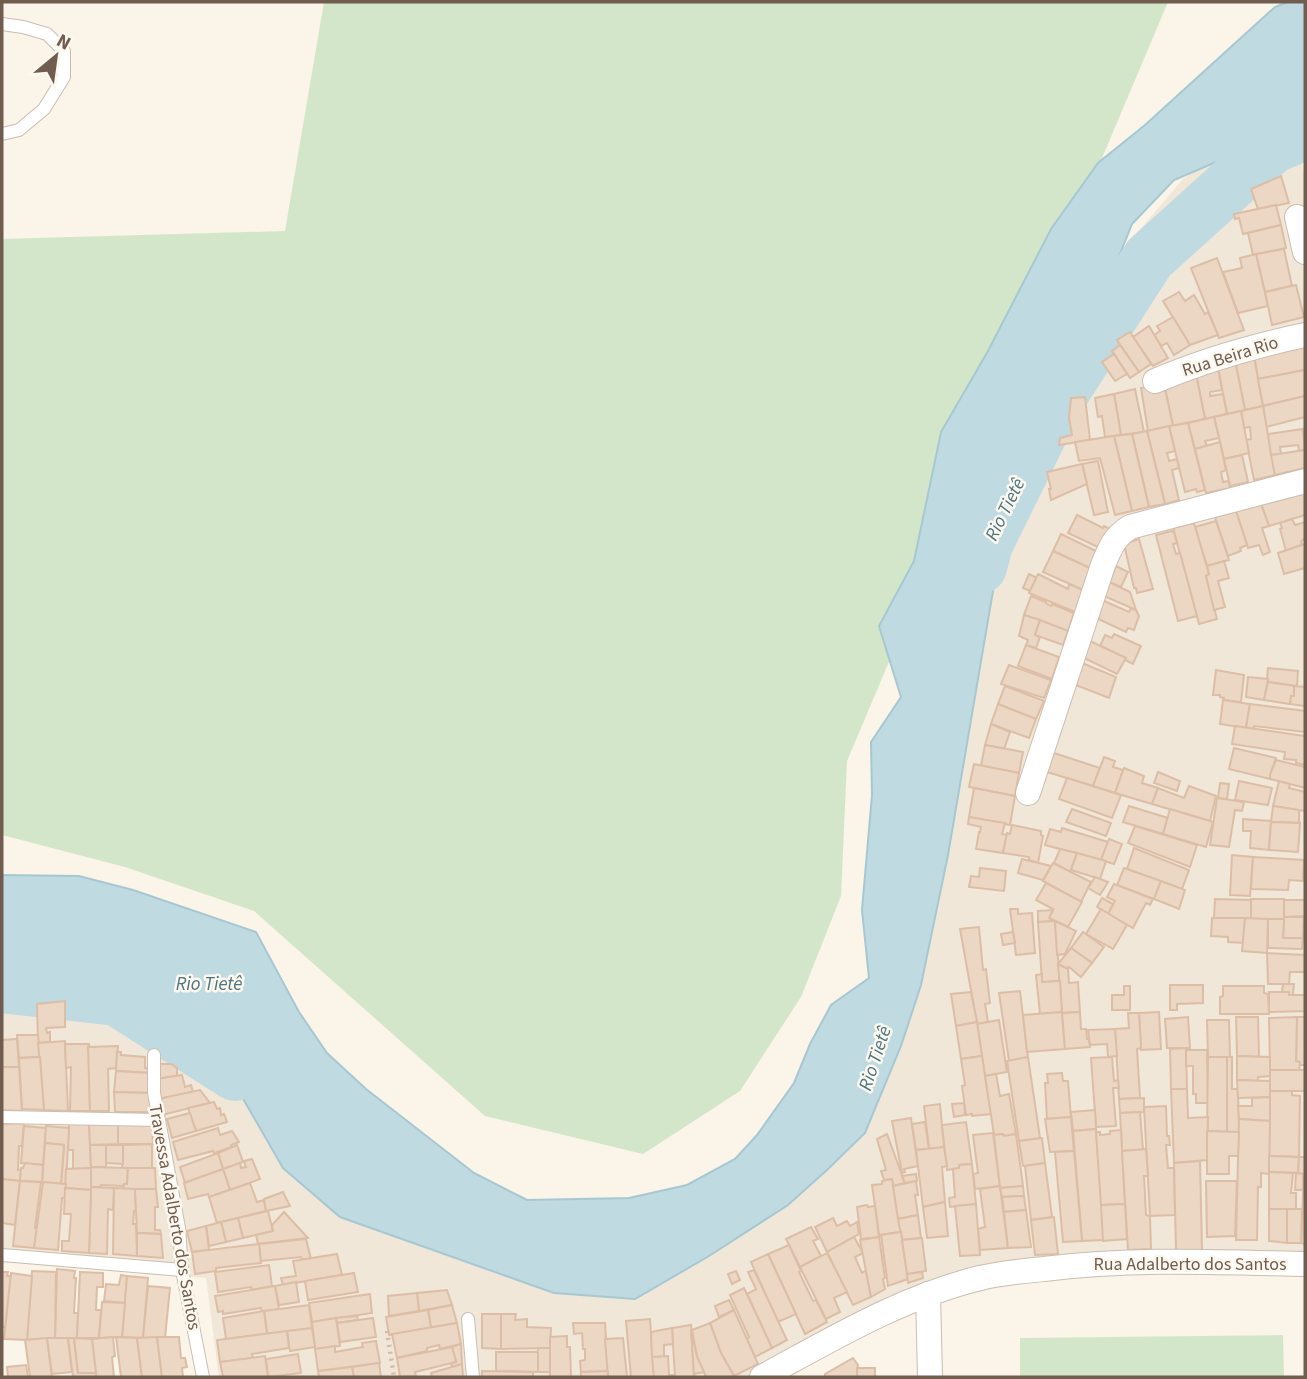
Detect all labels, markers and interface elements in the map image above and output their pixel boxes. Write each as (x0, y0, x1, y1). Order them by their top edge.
north arrow (21, 21, 91, 91)
text: N (51, 28, 76, 57)
street label: Rua Beira Rio (1179, 330, 1281, 383)
water label: Rio Tietê (979, 474, 1032, 546)
water label: Rio Tietê (176, 971, 242, 998)
water label: Rio Tietê (852, 1023, 899, 1094)
street label: Travessa Adalberto dos Santos (142, 1102, 207, 1332)
street label: Rua Adalberto dos Santos (1094, 1252, 1286, 1277)

